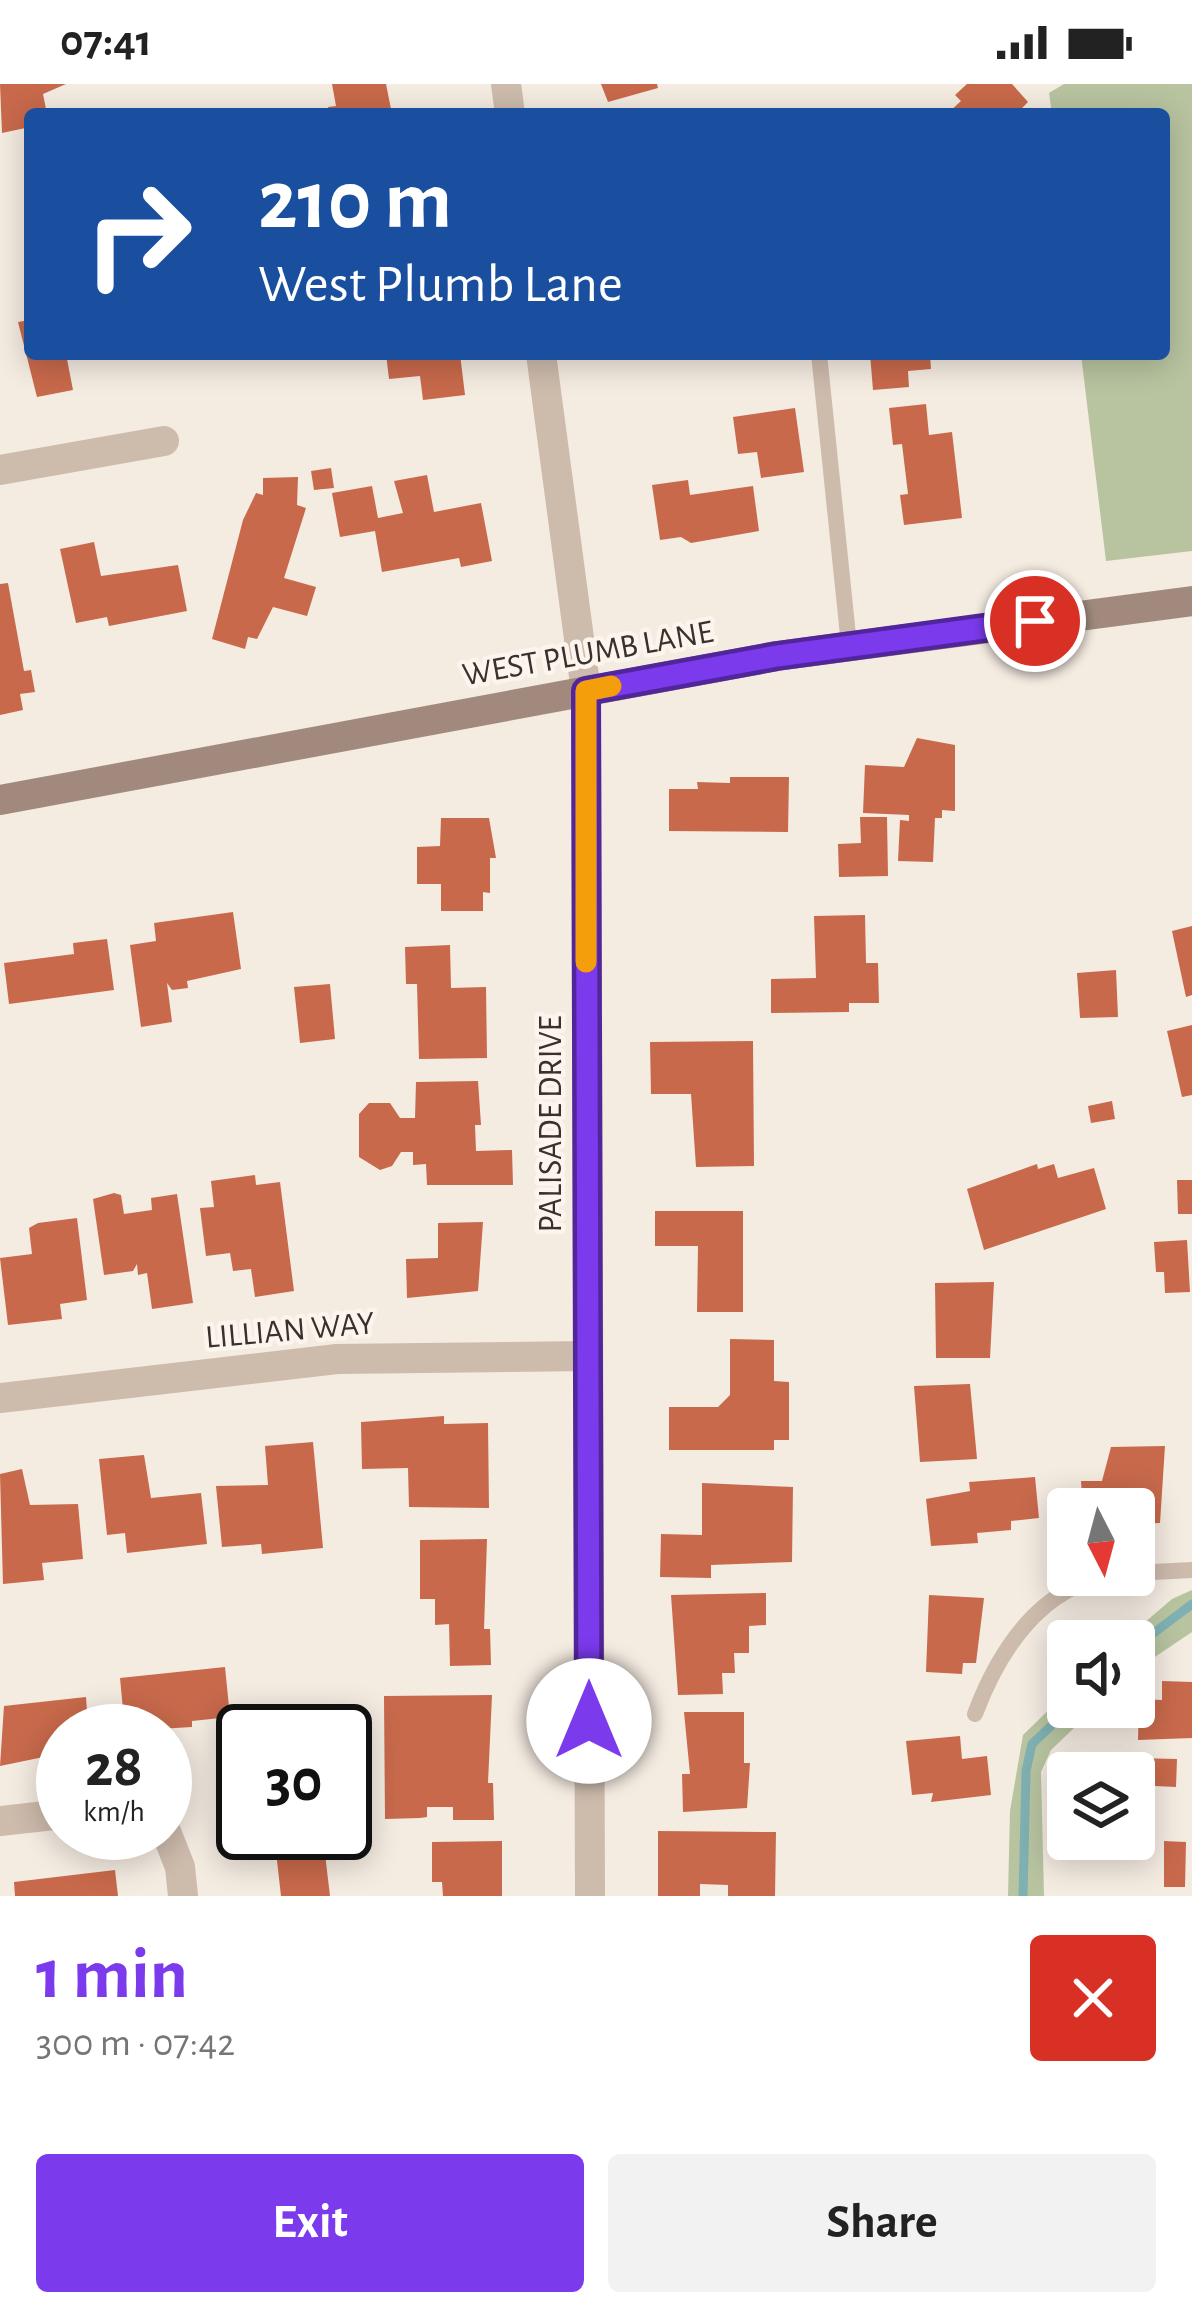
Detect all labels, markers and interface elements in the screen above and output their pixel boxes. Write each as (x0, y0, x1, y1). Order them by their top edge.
text: 07:41 (60, 19, 152, 64)
icon: right (60, 156, 216, 312)
text: 210 m (258, 160, 452, 244)
text: West Plumb Lane (258, 258, 623, 312)
pin (984, 570, 1086, 672)
icon: arrive (1002, 588, 1068, 654)
street label: WEST PLUMB LANE (460, 616, 716, 692)
street label: PALISADE DRIVE (535, 1015, 568, 1232)
street label: LILLIAN WAY (204, 1307, 376, 1355)
north arrow (1047, 1488, 1155, 1596)
map controls (1047, 1488, 1155, 1860)
button: sound (1047, 1620, 1155, 1728)
position arrow (526, 1658, 652, 1784)
speed limit sign: 30 (216, 1704, 372, 1860)
text: 28 (85, 1737, 143, 1797)
button: layers (1047, 1752, 1155, 1860)
text: km/h (83, 1797, 145, 1827)
button: close (1030, 1935, 1156, 2061)
text: 1 min (36, 1939, 188, 2011)
text: 300 m · 07:42 (36, 2024, 235, 2063)
button: Exit (36, 2154, 584, 2292)
button: Share (608, 2154, 1156, 2292)

